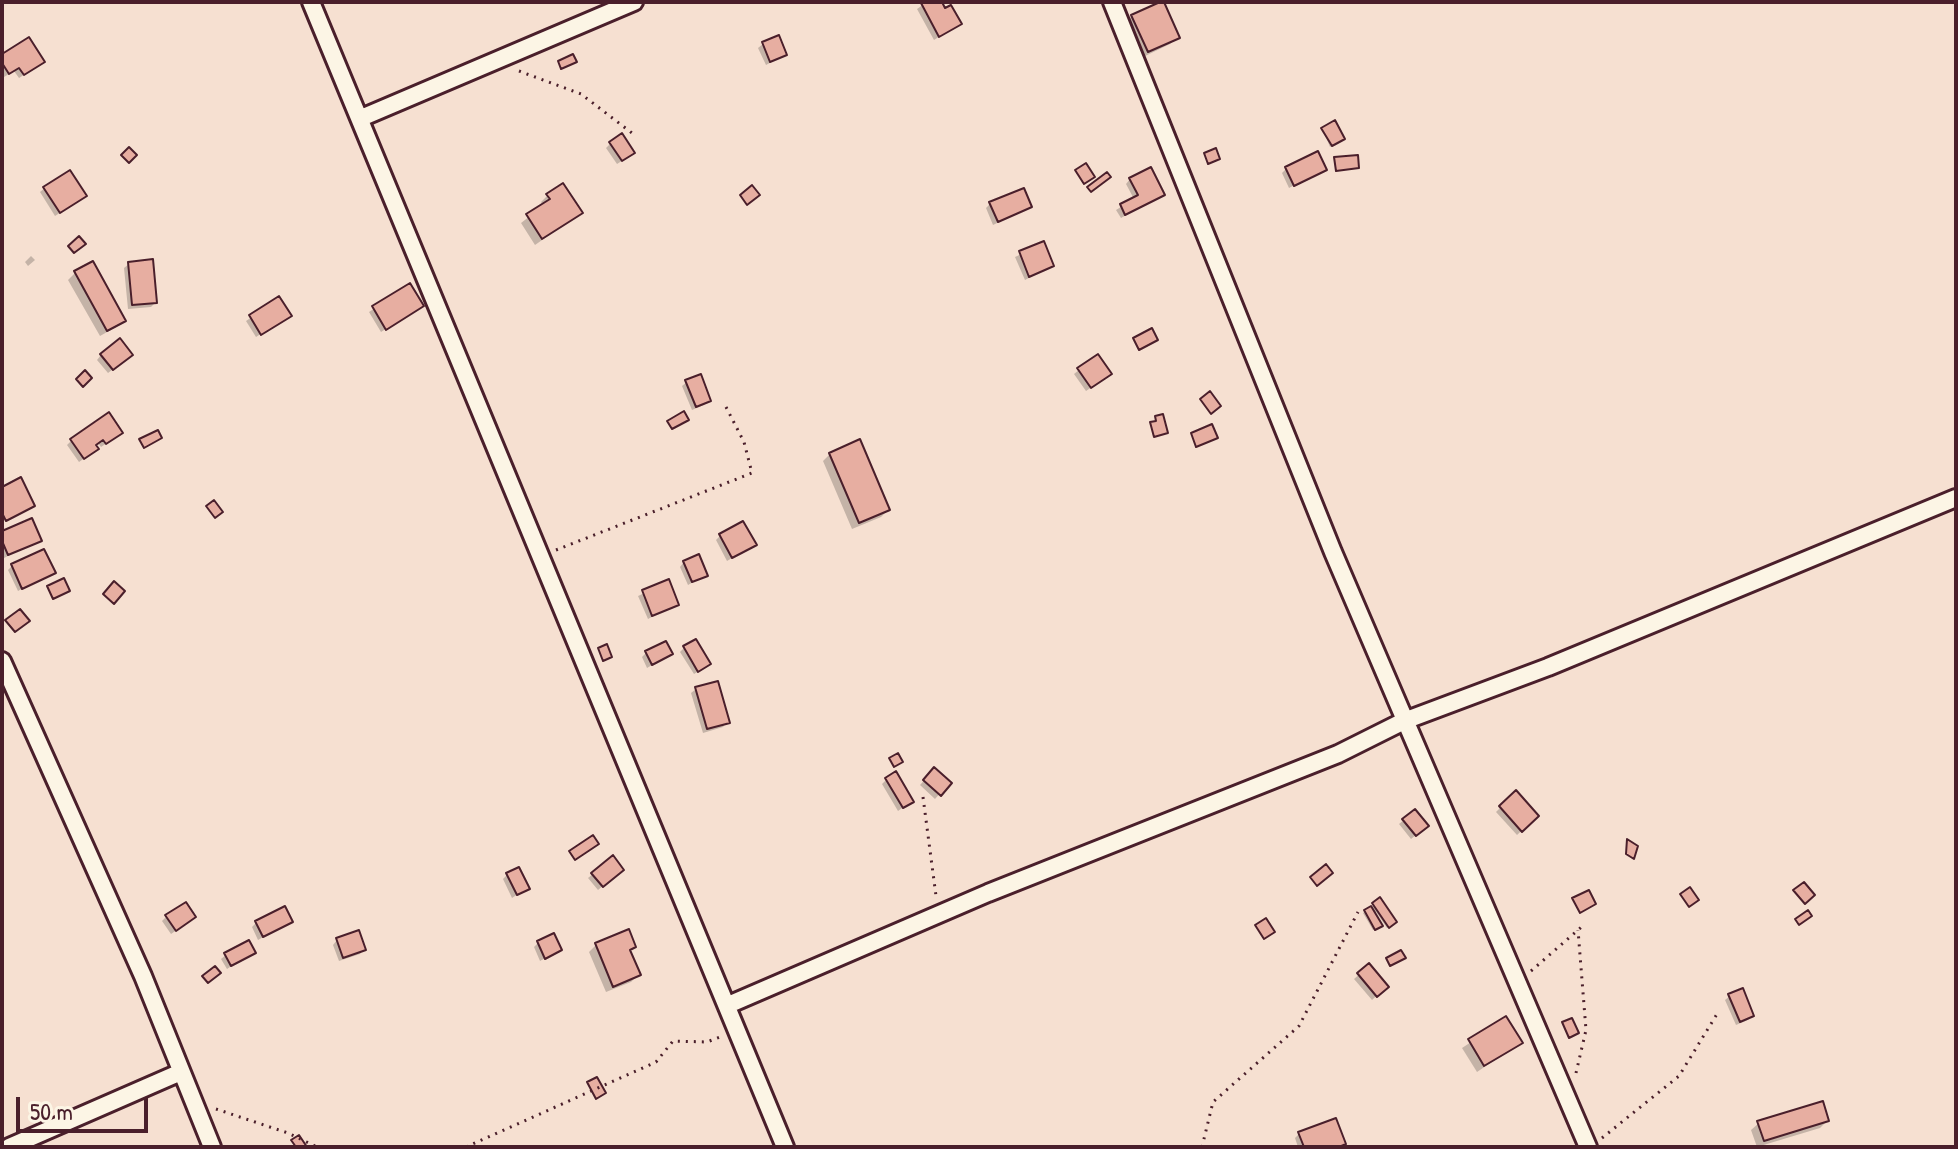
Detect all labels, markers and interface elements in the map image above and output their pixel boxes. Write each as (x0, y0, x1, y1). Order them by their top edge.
scale bar (20, 1081, 152, 1131)
text: 50 m (30, 1095, 73, 1127)

